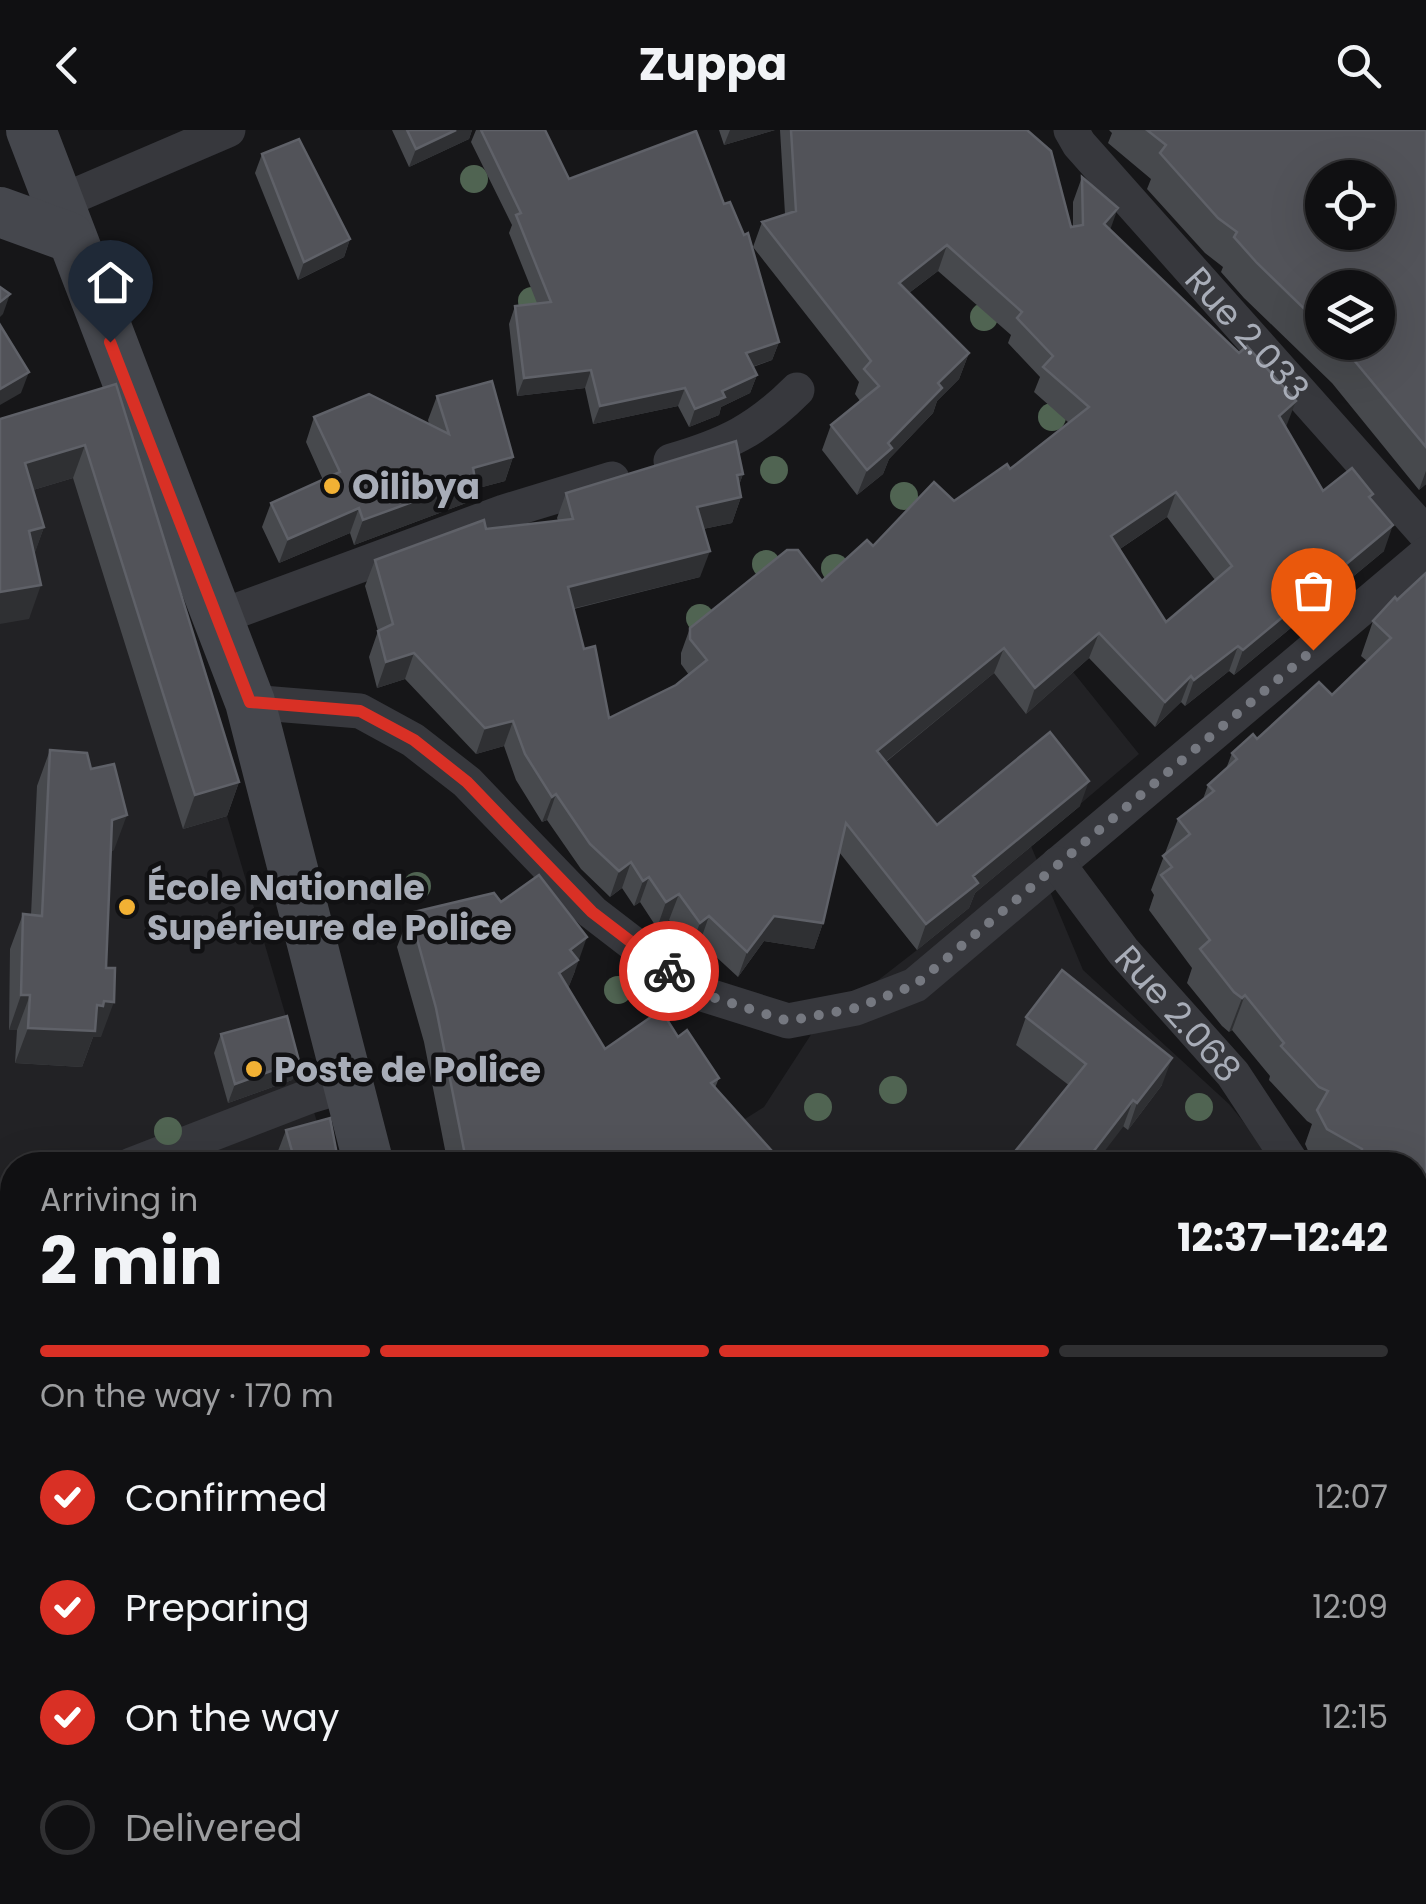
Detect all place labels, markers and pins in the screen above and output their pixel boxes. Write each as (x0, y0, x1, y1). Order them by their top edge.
pin (68, 240, 153, 343)
place label: Oilibya (352, 462, 480, 511)
marker: Oilibya (321, 475, 343, 497)
pin (1271, 548, 1356, 651)
place label: École Nationale Supérieure de Police (147, 863, 512, 952)
marker: École Nationale Supérieure de Police (116, 896, 138, 918)
place label: Poste de Police (274, 1045, 541, 1094)
marker: Poste de Police (243, 1058, 265, 1080)

